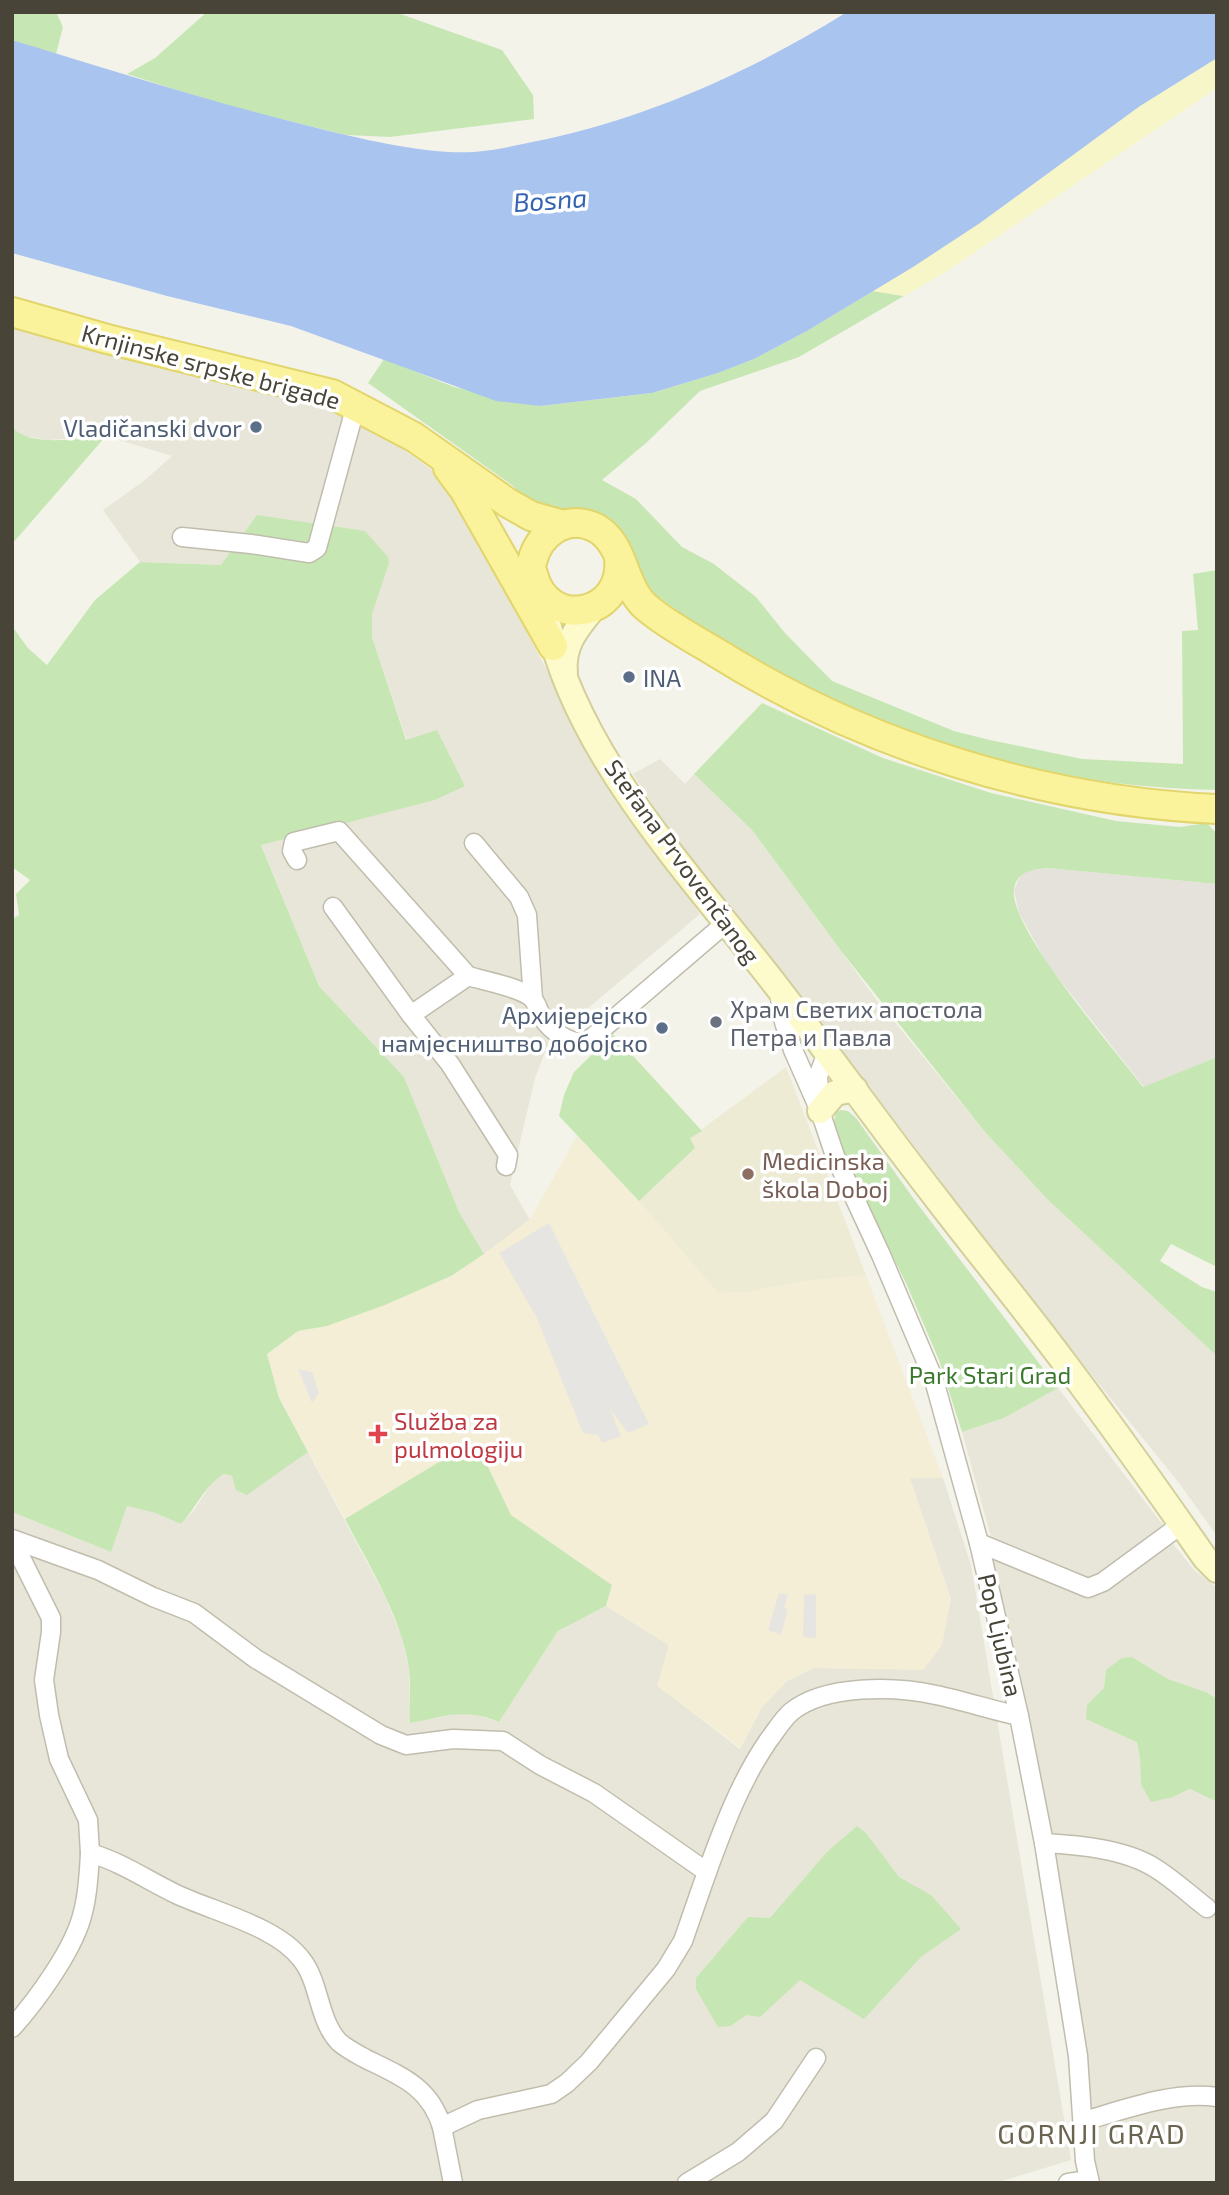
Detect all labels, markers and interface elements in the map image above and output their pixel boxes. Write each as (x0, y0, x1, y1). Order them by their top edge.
water label: Bosna (512, 181, 588, 217)
street label: Krnjinske srpske brigade (79, 318, 343, 414)
place label: Vladičanski dvor (63, 413, 242, 442)
marker: Vladičanski dvor (248, 419, 264, 435)
place label: INA (643, 663, 681, 692)
marker: INA (621, 669, 637, 685)
street label: Stefana Prvovenčanog (599, 753, 767, 969)
place label: Храм Светих апостола Петра и Павла (730, 994, 983, 1051)
place label: Архијерејско намјесништво добојско (381, 1000, 648, 1057)
marker: Храм Светих апостола Петра и Павла (708, 1014, 724, 1030)
marker: Архијерејско намјесништво добојско (654, 1020, 670, 1036)
place label: Medicinska škola Doboj (762, 1146, 888, 1203)
marker: Medicinska škola Doboj (740, 1166, 756, 1182)
park label: Park Stari Grad (909, 1360, 1071, 1389)
place label: Služba za pulmologiju (394, 1406, 523, 1463)
marker: Služba za pulmologiju (368, 1424, 388, 1444)
street label: Pop Ljubina (973, 1570, 1029, 1700)
district label: GORNJI GRAD (997, 2116, 1187, 2150)

